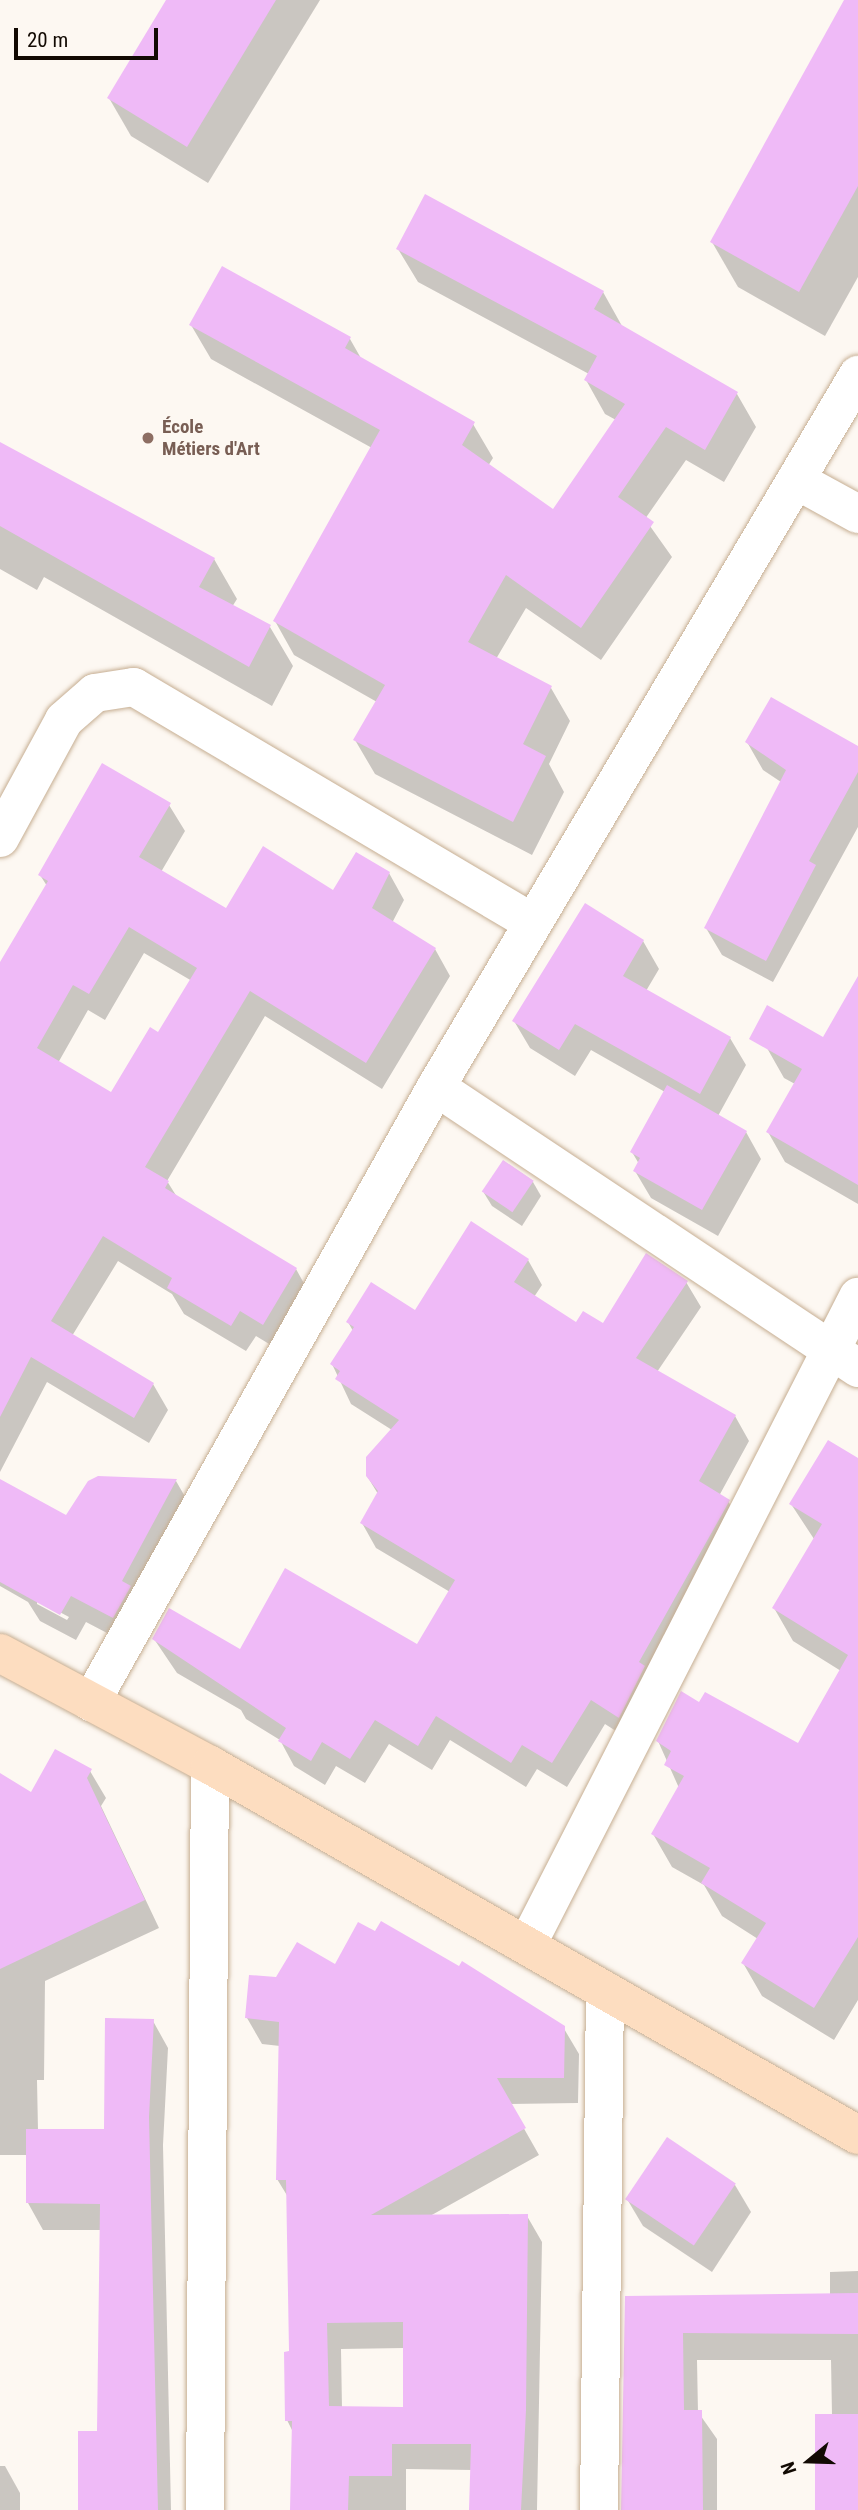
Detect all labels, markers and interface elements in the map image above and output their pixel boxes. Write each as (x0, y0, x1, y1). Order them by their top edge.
scale bar (18, 14, 161, 58)
text: 20 m (27, 28, 68, 52)
place label: École Métiers d'Art (162, 416, 260, 460)
marker: École Métiers d'Art (140, 430, 156, 446)
north arrow (774, 2426, 844, 2496)
text: N (776, 2459, 801, 2477)

